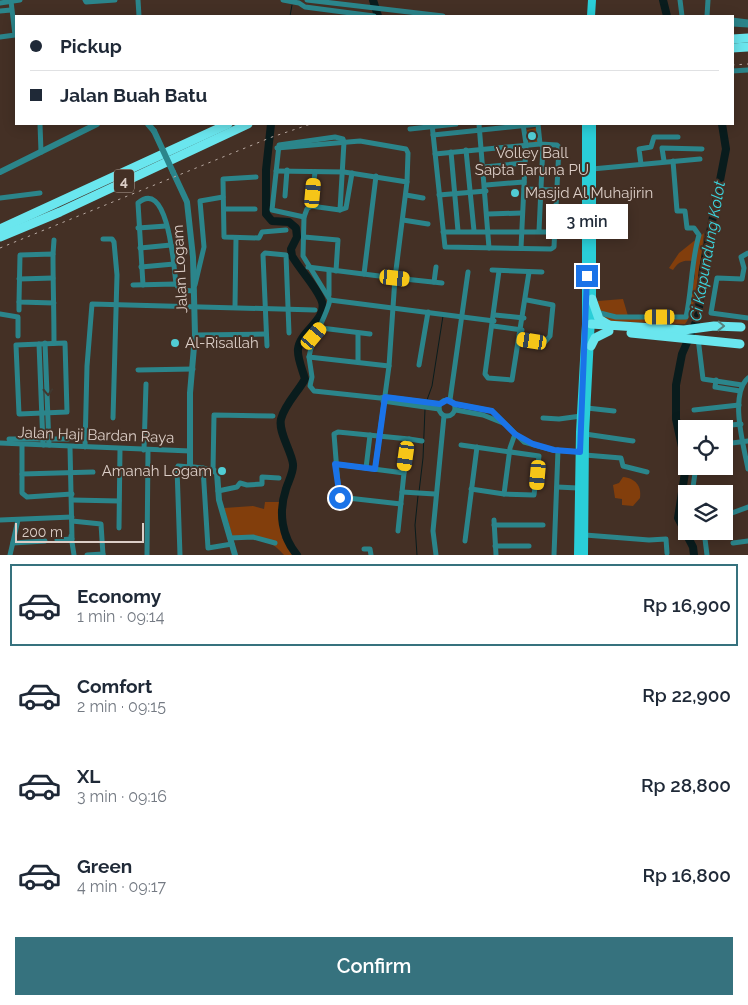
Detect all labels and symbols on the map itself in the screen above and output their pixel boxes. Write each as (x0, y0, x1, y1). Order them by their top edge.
marker: Volley Ball Sapta Taruna PU (526, 130, 538, 142)
place label: Volley Ball Sapta Taruna PU (475, 144, 589, 179)
road number: 4 (114, 170, 134, 192)
car (304, 177, 321, 209)
water label: Ci Kapundung Kolot (686, 179, 729, 323)
place label: Masjid Al Muhajirin (525, 184, 653, 202)
marker: Masjid Al Muhajirin (509, 187, 521, 199)
callout: 3 min (546, 204, 628, 238)
street label: Jalan Logam (169, 224, 191, 314)
route end (576, 265, 598, 287)
car (379, 269, 410, 287)
car (645, 310, 675, 325)
car (298, 320, 329, 352)
one-way arrow (717, 321, 725, 331)
car (516, 331, 547, 351)
place label: Al-Risallah (185, 334, 259, 352)
marker: Al-Risallah (169, 337, 181, 349)
one-way arrow (42, 388, 53, 396)
street label: Jalan Haji Bardan Raya (17, 423, 175, 447)
car (396, 440, 415, 472)
car (529, 459, 546, 491)
place label: Amanah Logam (102, 462, 212, 480)
marker: Amanah Logam (216, 465, 228, 477)
route start (329, 487, 351, 509)
scale bar (15, 520, 144, 543)

